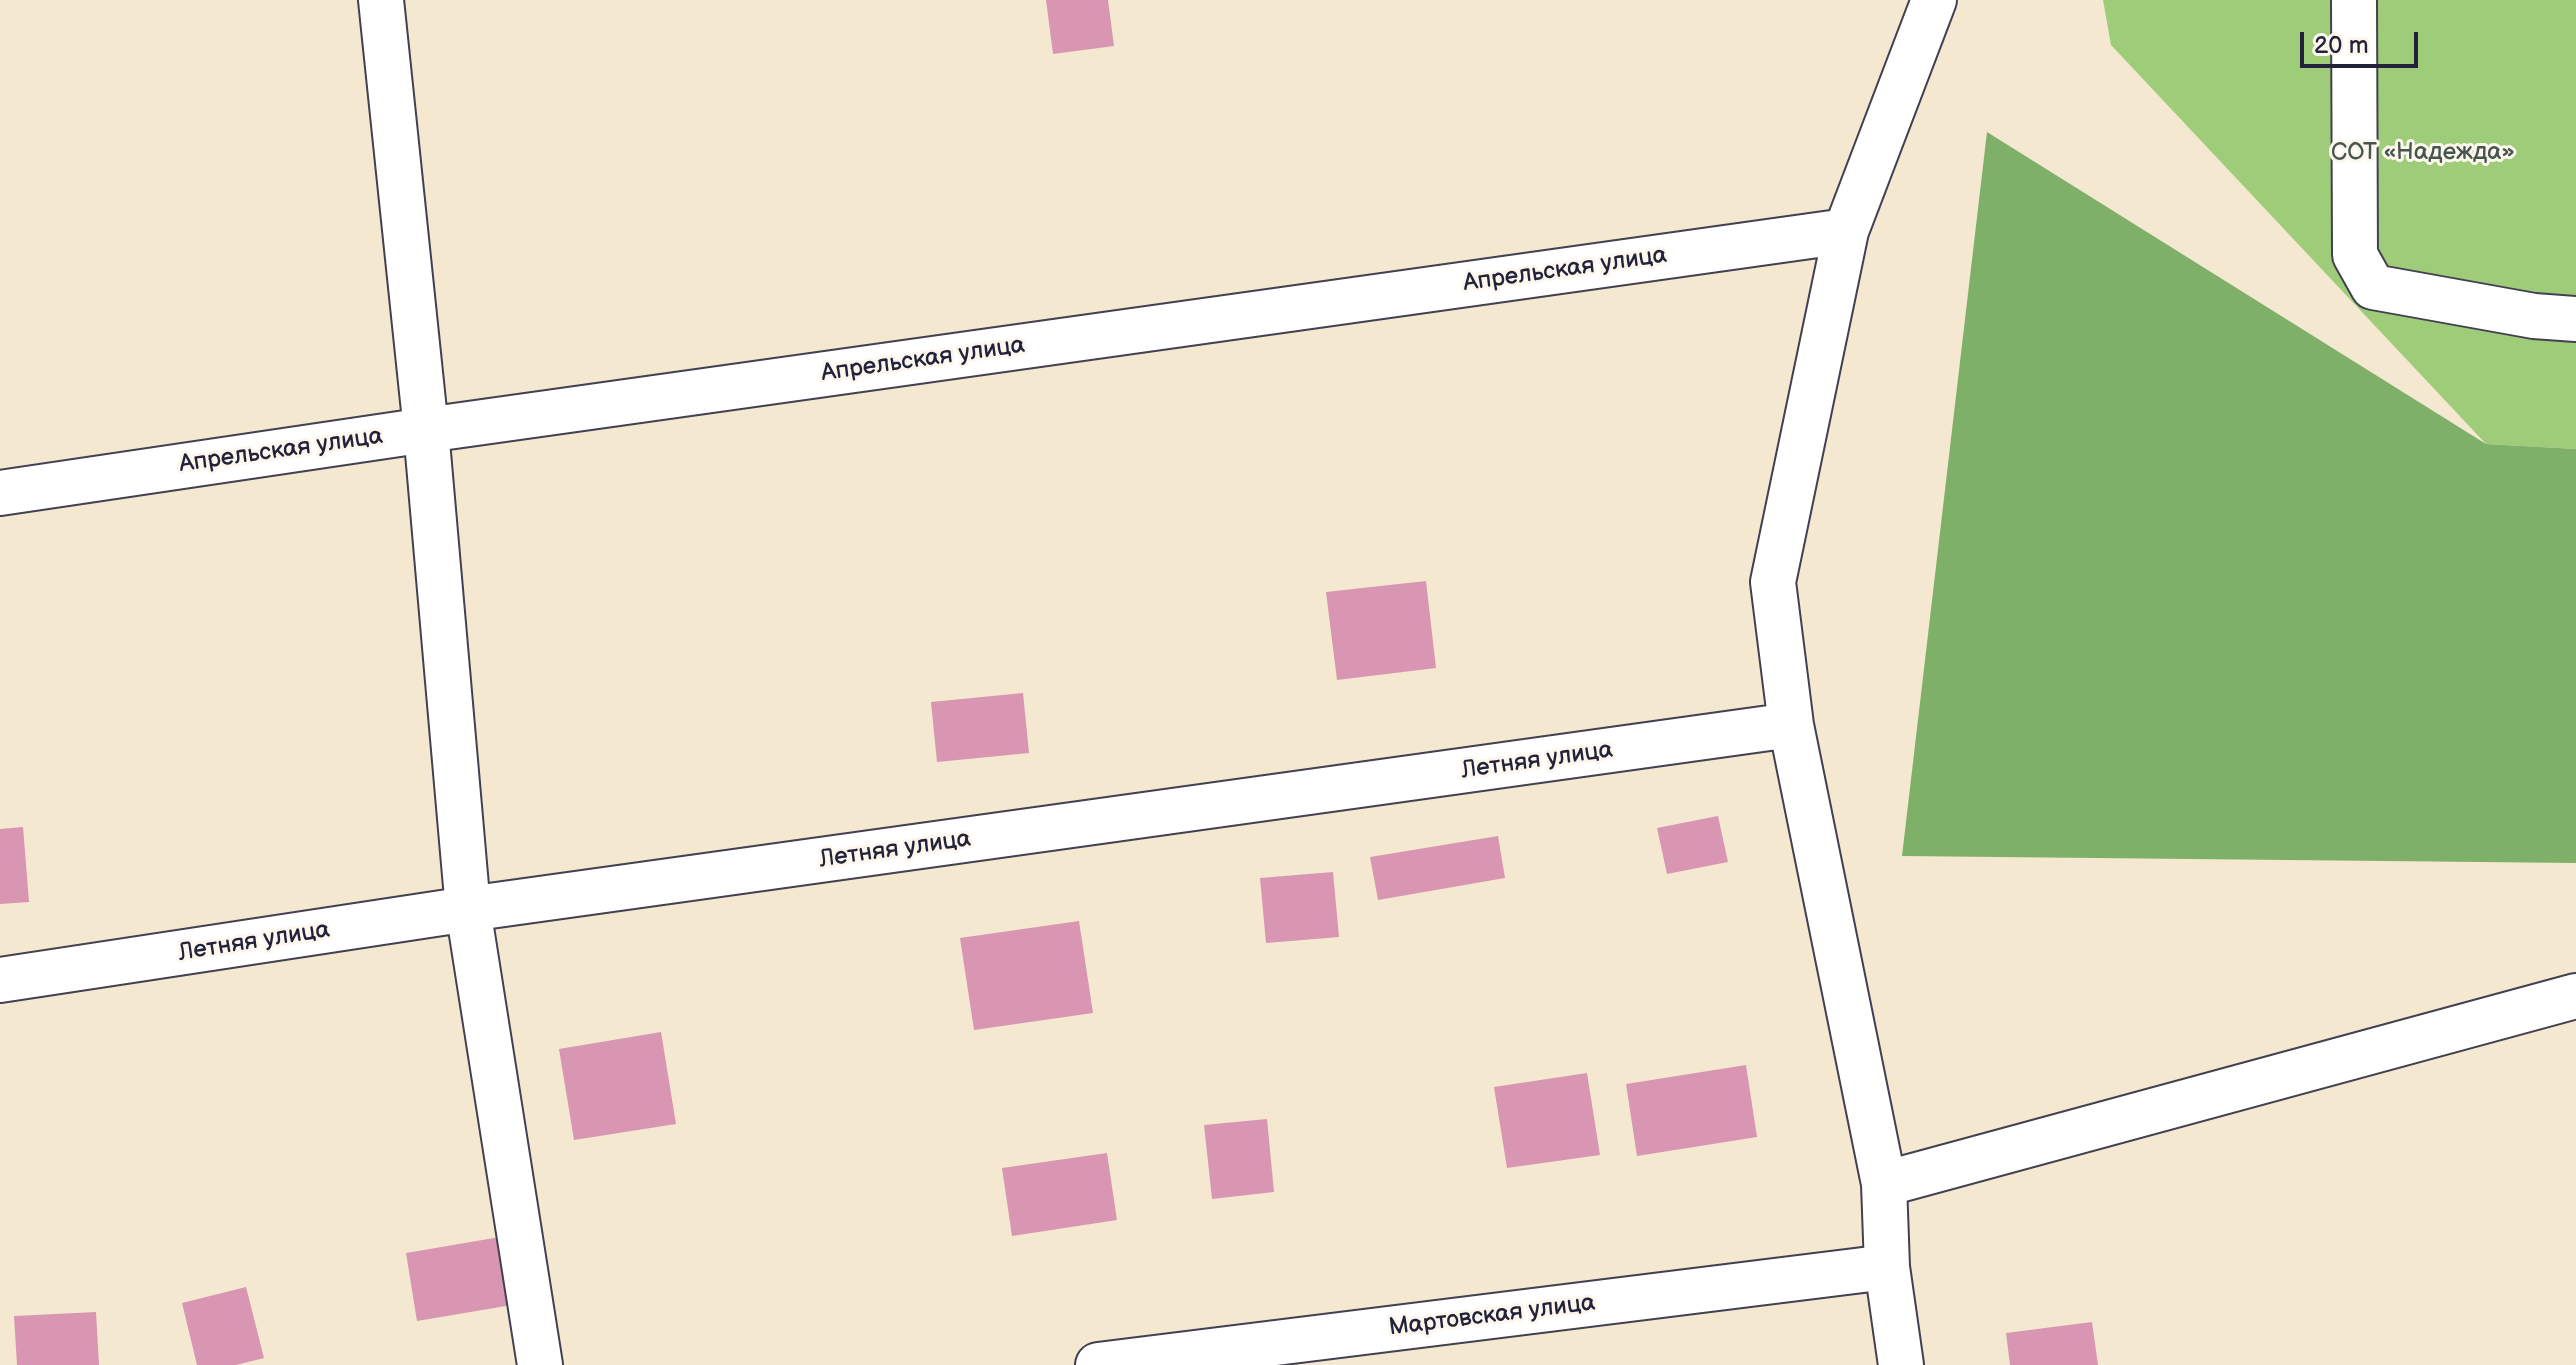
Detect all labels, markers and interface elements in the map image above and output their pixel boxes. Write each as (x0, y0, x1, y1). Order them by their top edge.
scale bar (2304, 16, 2422, 66)
text: 20 m (2314, 31, 2369, 60)
park label: СОТ «Надежда» (2331, 139, 2515, 167)
street label: Апрельская улица (1461, 241, 1669, 299)
street label: Апрельская улица (819, 331, 1027, 389)
street label: Апрельская улица (177, 422, 385, 480)
street label: Летняя улица (1459, 736, 1615, 786)
street label: Летняя улица (817, 825, 973, 875)
street label: Летняя улица (176, 916, 332, 968)
street label: Мартовская улица (1387, 1289, 1597, 1343)

